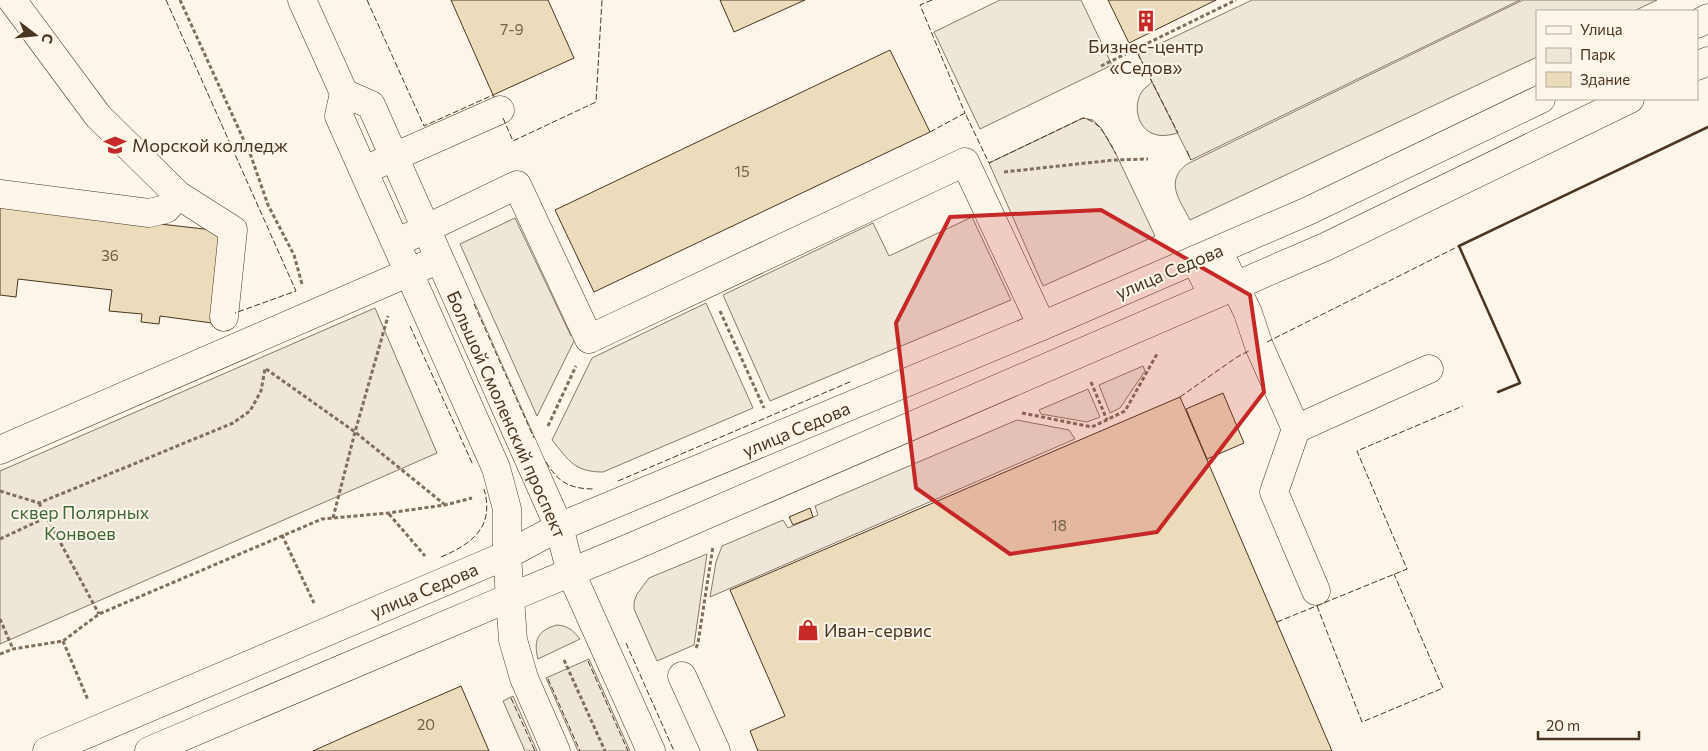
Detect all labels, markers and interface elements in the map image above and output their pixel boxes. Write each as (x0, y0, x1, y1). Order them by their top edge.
building icon: Бизнес-центр «Седов» (1133, 8, 1159, 34)
north arrow (10, 10, 60, 60)
legend (1536, 10, 1698, 100)
house number: 7-9 (500, 20, 524, 38)
text: Улица (1580, 20, 1622, 38)
text: С (38, 32, 57, 46)
place label: Бизнес-центр «Седов» (1088, 35, 1204, 78)
text: Парк (1580, 45, 1616, 63)
text: Здание (1580, 70, 1630, 88)
school or university icon: Морской колледж (102, 132, 128, 158)
place label: Морской колледж (132, 134, 288, 156)
house number: 15 (734, 162, 750, 180)
street label: улица Седова (1112, 238, 1226, 304)
house number: 36 (101, 246, 119, 264)
street label: Большой Смоленский проспект (442, 287, 572, 541)
street label: улица Седова (739, 396, 853, 462)
park label: сквер Полярных Конвоев (11, 501, 150, 544)
house number: 18 (1051, 516, 1067, 534)
street label: улица Седова (367, 557, 481, 623)
shop icon: Иван-сервис (795, 617, 821, 643)
place label: Иван-сервис (824, 619, 932, 641)
scale bar (1538, 708, 1639, 740)
house number: 20 (417, 715, 435, 733)
text: 20 m (1546, 716, 1580, 734)

